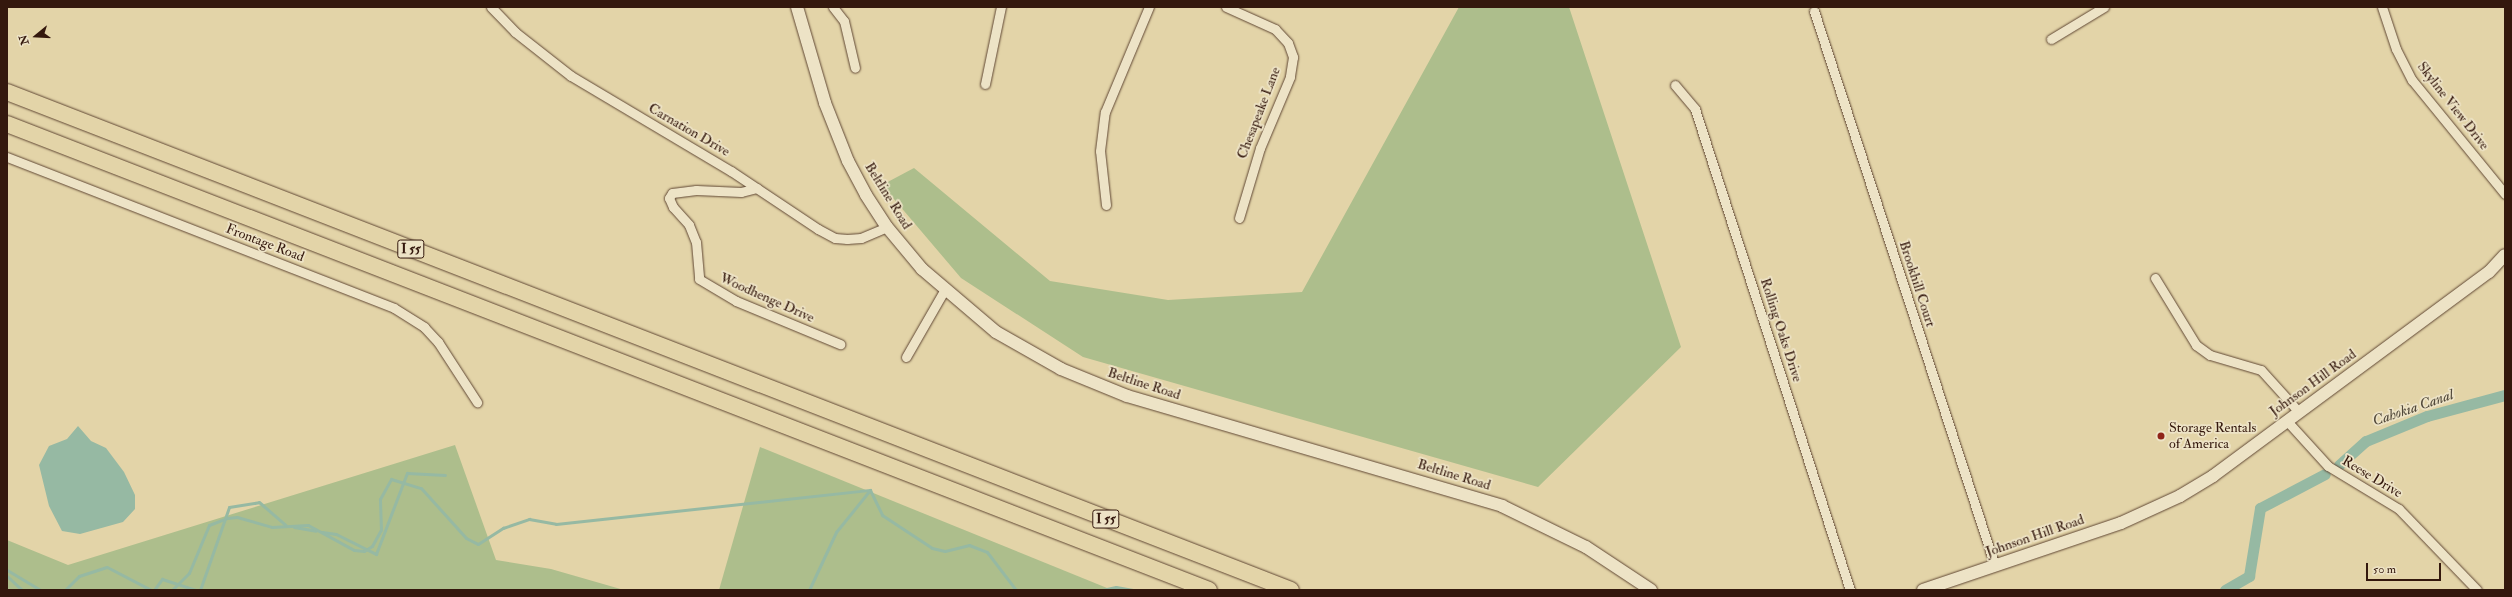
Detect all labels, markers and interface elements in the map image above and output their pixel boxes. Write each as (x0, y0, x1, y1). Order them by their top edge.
north arrow (16, 16, 56, 56)
text: N (16, 33, 32, 47)
street label: Skyline View Drive (2413, 59, 2493, 153)
street label: Chesapeake Lane (1234, 65, 1284, 161)
street label: Carnation Drive (645, 100, 733, 160)
street label: Beltline Road (861, 159, 915, 233)
street label: Frontage Road (223, 220, 307, 266)
road number: I 55 (397, 238, 425, 260)
street label: Brookhill Court (1895, 239, 1939, 329)
street label: Woodhenge Drive (717, 270, 817, 326)
street label: Rolling Oaks Drive (1756, 276, 1806, 384)
street label: Johnson Hill Road (2266, 346, 2360, 420)
street label: Beltline Road (1105, 364, 1183, 404)
water label: Cahokia Canal (2370, 386, 2456, 430)
place label: Storage Rentals of America (2169, 420, 2256, 452)
marker: Storage Rentals of America (2156, 431, 2166, 441)
street label: Reese Drive (2339, 452, 2405, 502)
street label: Beltline Road (1415, 456, 1493, 494)
road number: I 55 (1092, 508, 1120, 530)
street label: Johnson Hill Road (1984, 511, 2086, 561)
scale bar (2368, 555, 2443, 581)
text: 50 m (2373, 562, 2396, 577)

